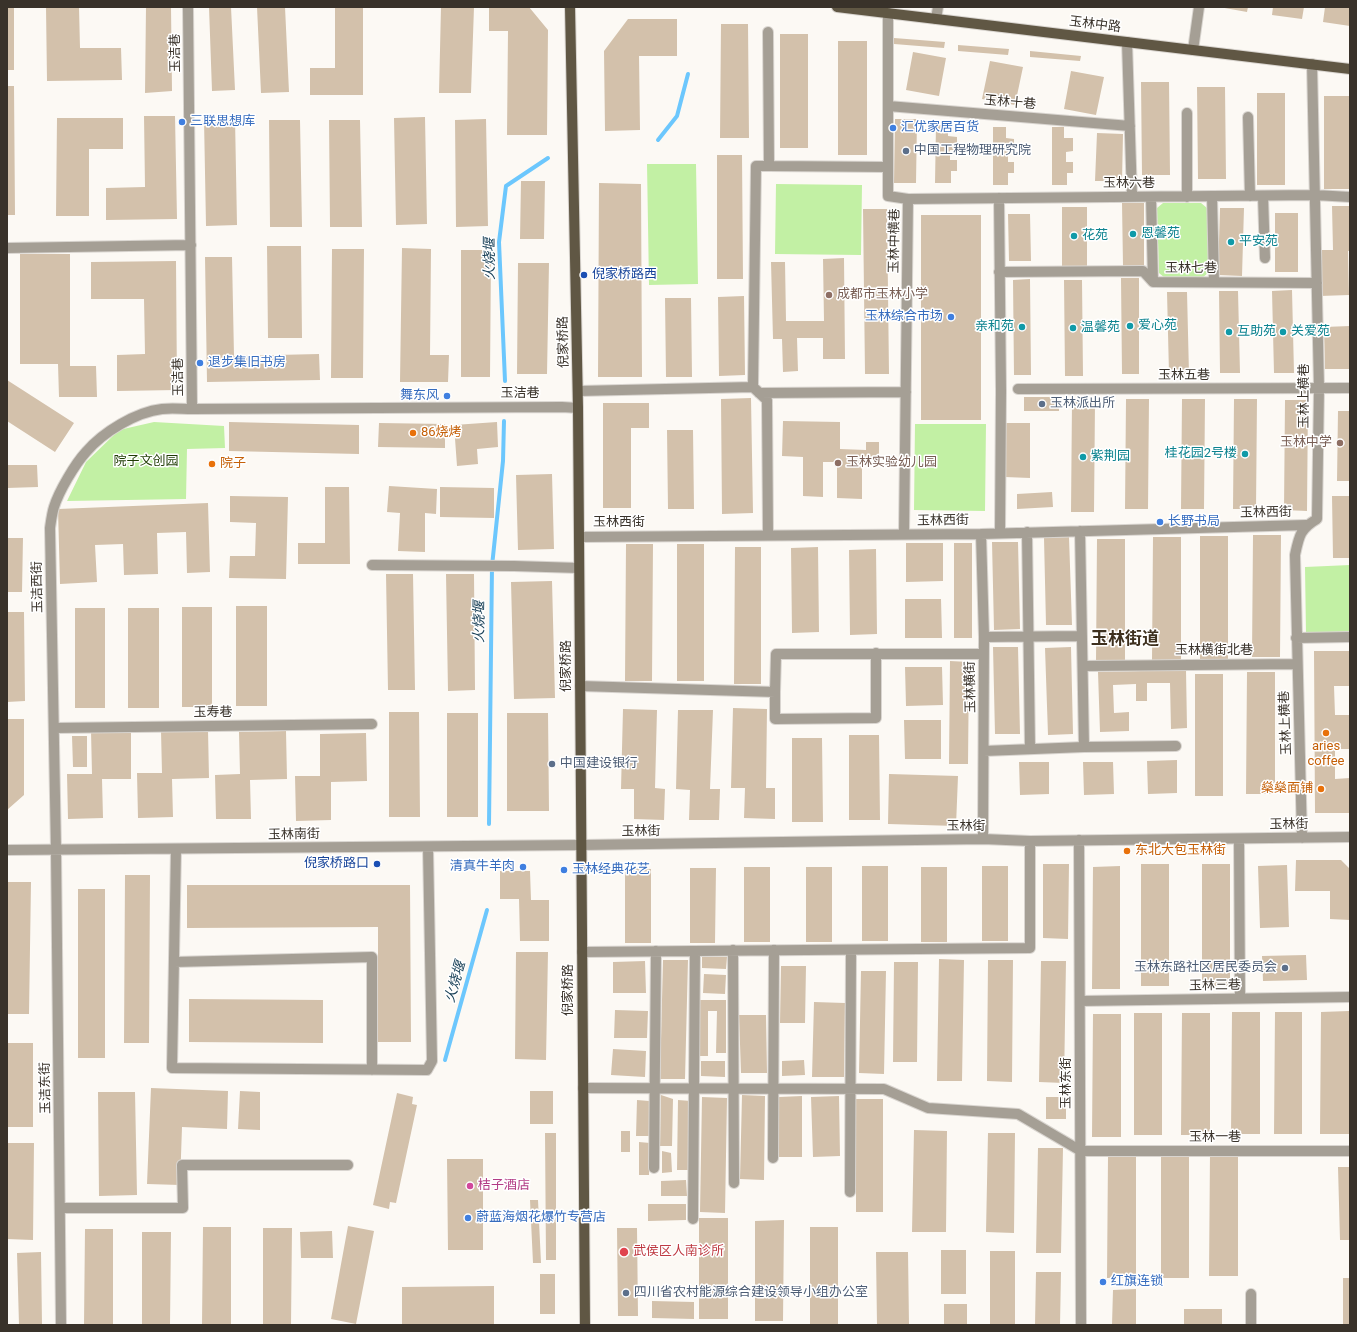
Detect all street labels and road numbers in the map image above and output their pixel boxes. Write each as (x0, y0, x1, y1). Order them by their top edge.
street label: 玉林中路 (1068, 14, 1122, 36)
street label: 玉洁巷 (168, 33, 184, 73)
street label: 玉林十巷 (983, 93, 1037, 113)
street label: 玉林六巷 (1103, 176, 1155, 192)
street label: 玉林中横巷 (887, 208, 903, 274)
street label: 玉林七巷 (1165, 261, 1217, 277)
street label: 倪家桥路 (556, 316, 572, 368)
street label: 玉洁巷 (171, 357, 187, 397)
street label: 玉林上横巷 (1297, 364, 1313, 428)
street label: 玉林五巷 (1158, 368, 1210, 384)
street label: 玉洁巷 (501, 386, 539, 402)
street label: 玉林西街 (1240, 505, 1292, 521)
street label: 玉林西街 (917, 513, 969, 529)
street label: 玉林西街 (593, 515, 645, 531)
street label: 玉洁西街 (30, 561, 46, 613)
street label: 倪家桥路 (559, 640, 575, 692)
street label: 玉林横街北巷 (1175, 643, 1253, 659)
street label: 玉林横街 (963, 661, 979, 713)
street label: 玉林上横巷 (1277, 690, 1295, 756)
street label: 玉寿巷 (193, 705, 233, 721)
street label: 玉林街 (1269, 817, 1309, 833)
street label: 玉林街 (947, 819, 985, 835)
street label: 玉林街 (621, 824, 661, 840)
street label: 玉林南街 (268, 827, 320, 843)
street label: 倪家桥路 (561, 964, 577, 1016)
street label: 玉林三巷 (1189, 978, 1241, 994)
street label: 玉林东街 (1059, 1057, 1075, 1109)
street label: 玉洁东街 (38, 1062, 54, 1114)
street label: 玉林一巷 (1189, 1130, 1241, 1146)

